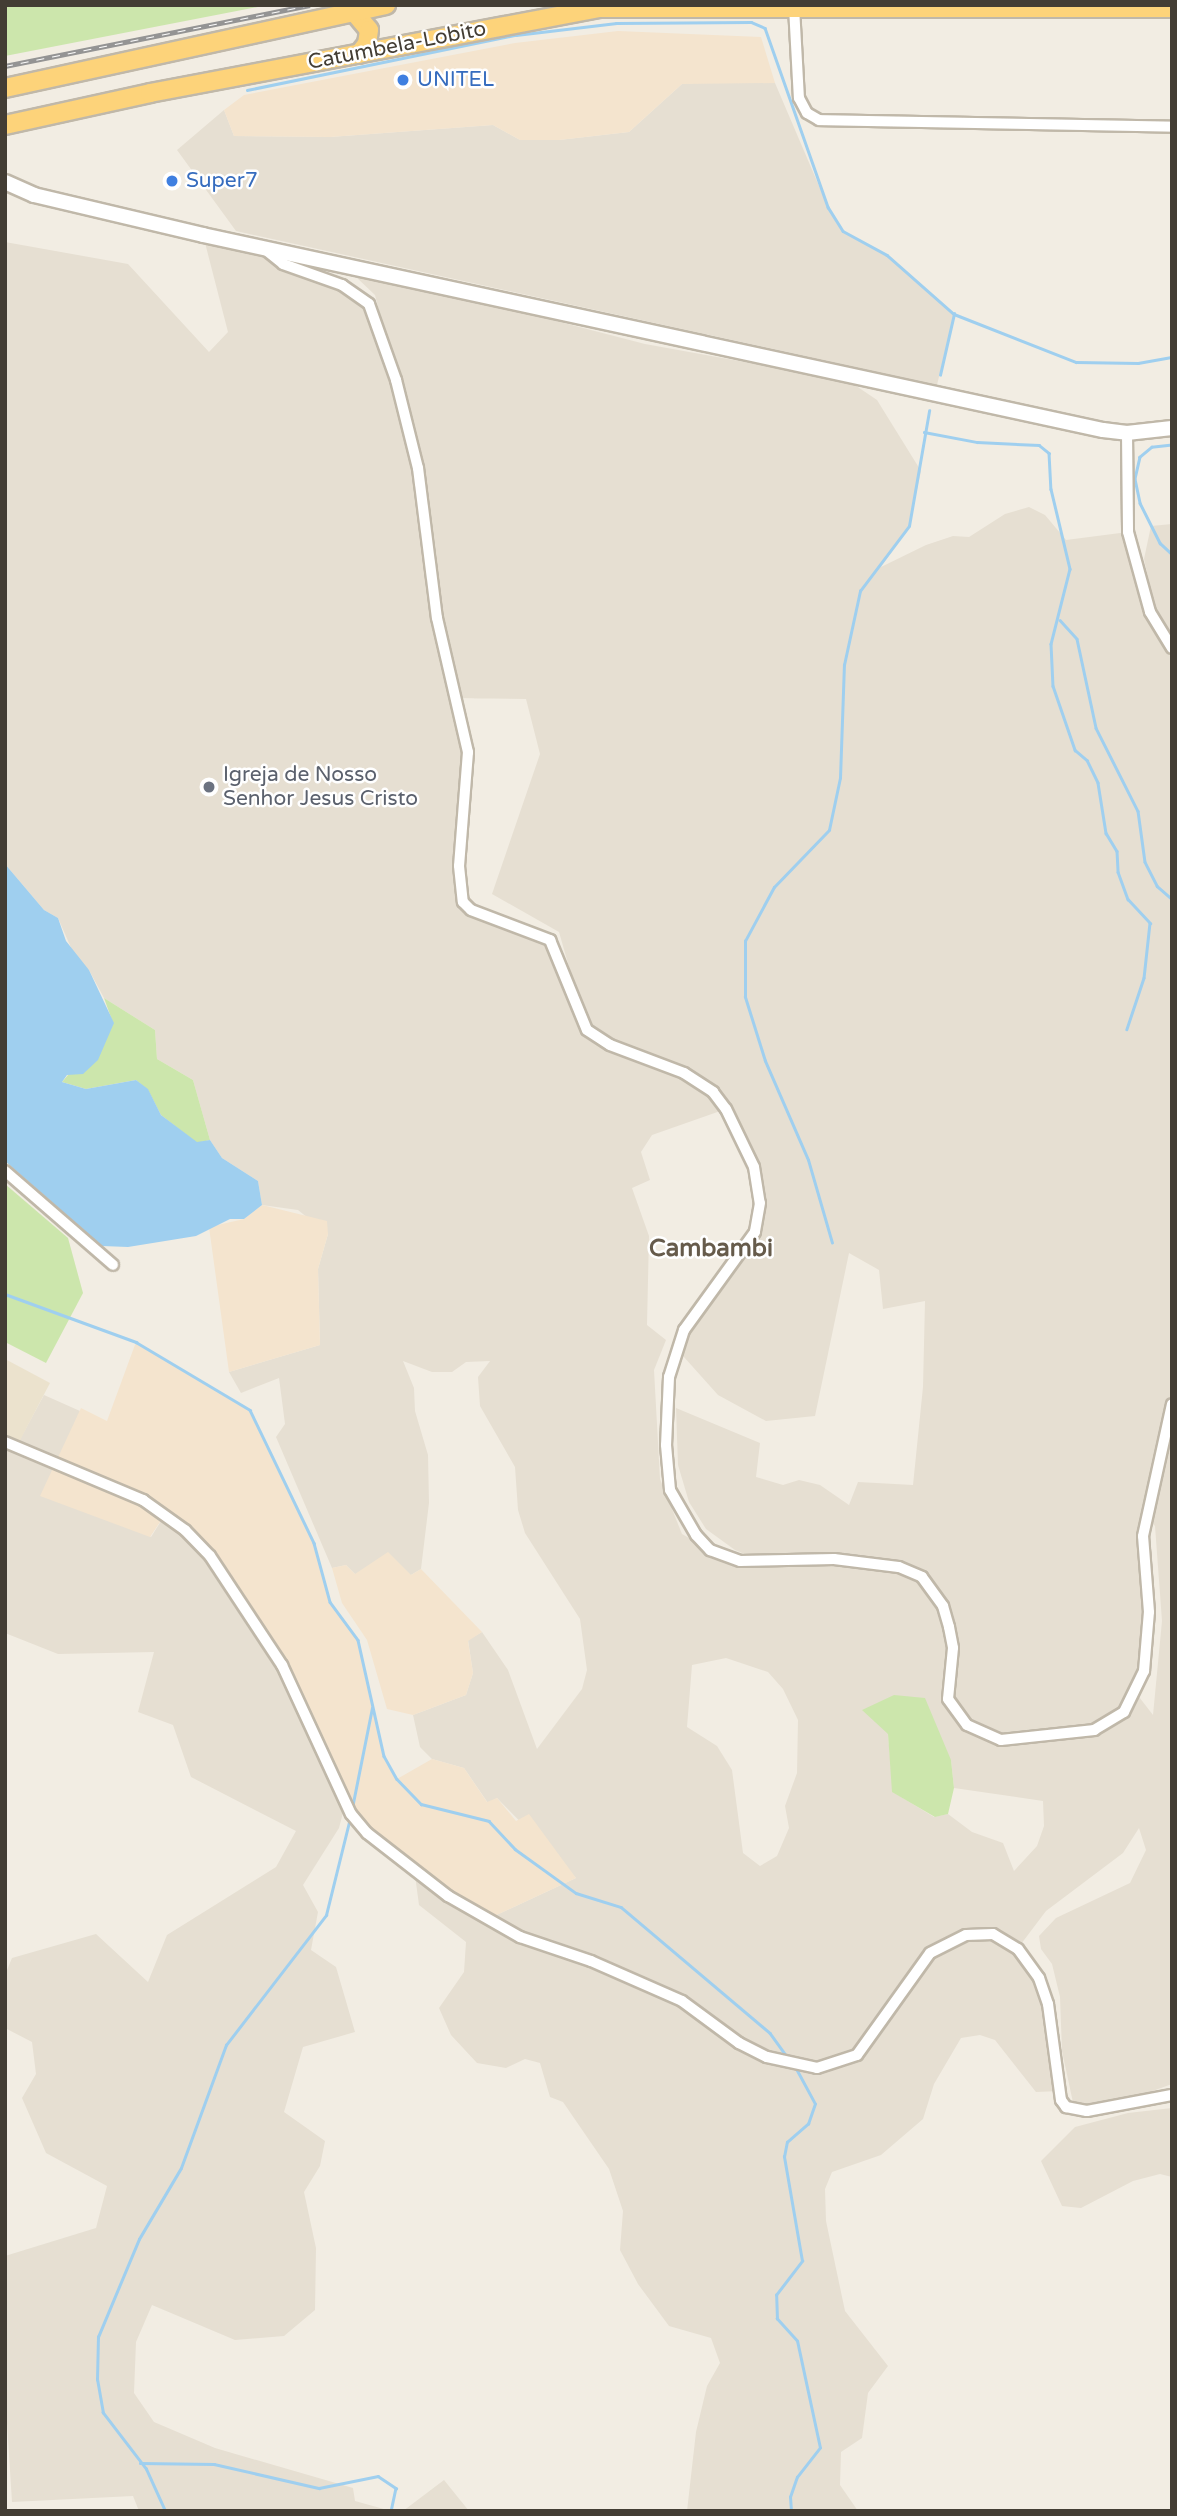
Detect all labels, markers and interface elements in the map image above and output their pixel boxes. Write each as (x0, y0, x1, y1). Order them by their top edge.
street label: Catumbela-Lobito (306, 16, 488, 76)
place label: UNITEL (417, 67, 494, 93)
marker: UNITEL (395, 72, 411, 88)
place label: Super7 (186, 168, 258, 194)
marker: Super7 (164, 173, 180, 189)
place label: Igreja de Nosso Senhor Jesus Cristo (223, 762, 418, 812)
marker: Igreja de Nosso Senhor Jesus Cristo (201, 779, 217, 795)
district label: Cambambi (649, 1235, 773, 1263)

